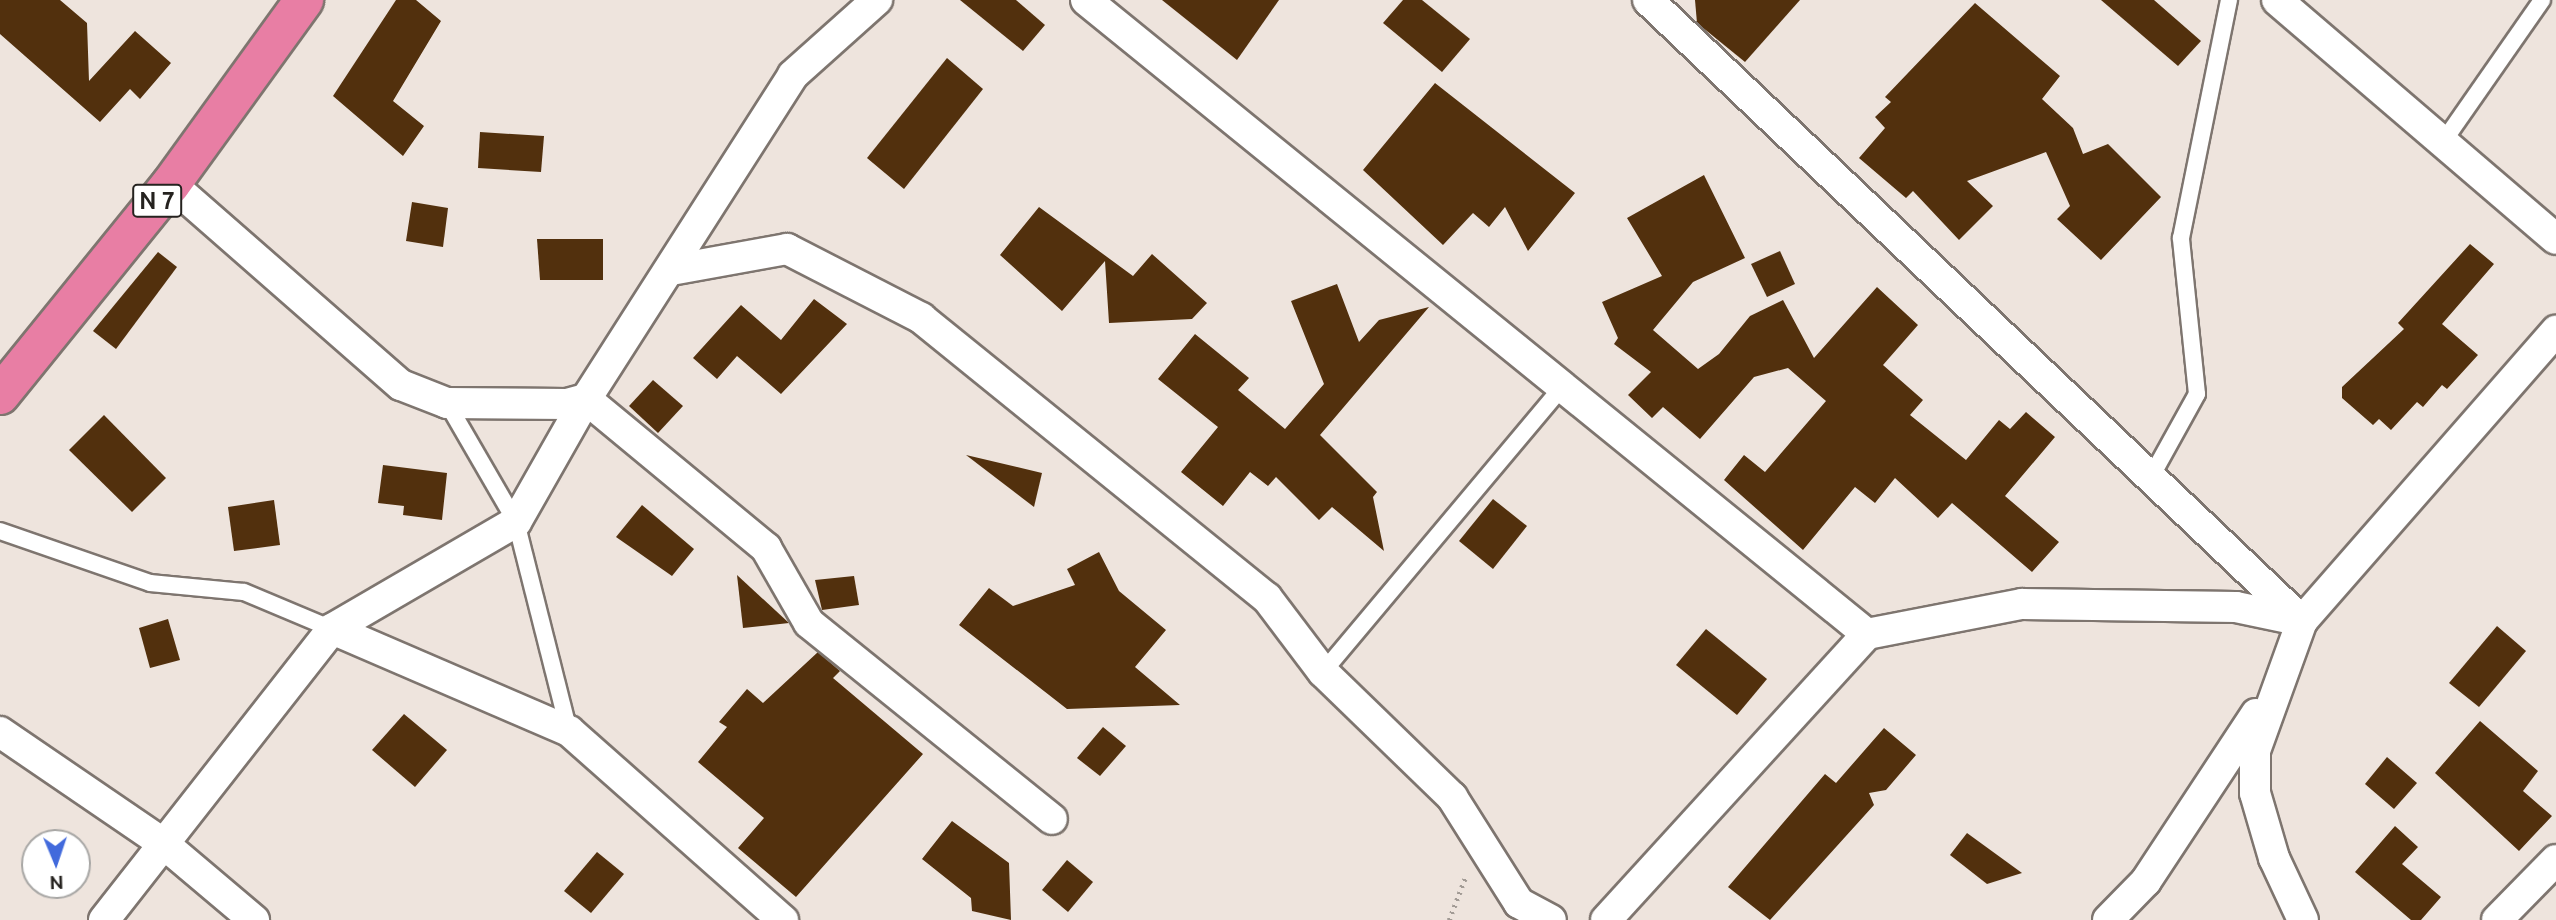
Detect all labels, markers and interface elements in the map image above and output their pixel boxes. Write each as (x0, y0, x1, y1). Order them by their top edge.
road number: N 7 (131, 182, 183, 220)
north arrow (21, 829, 91, 899)
text: N (49, 872, 64, 894)

